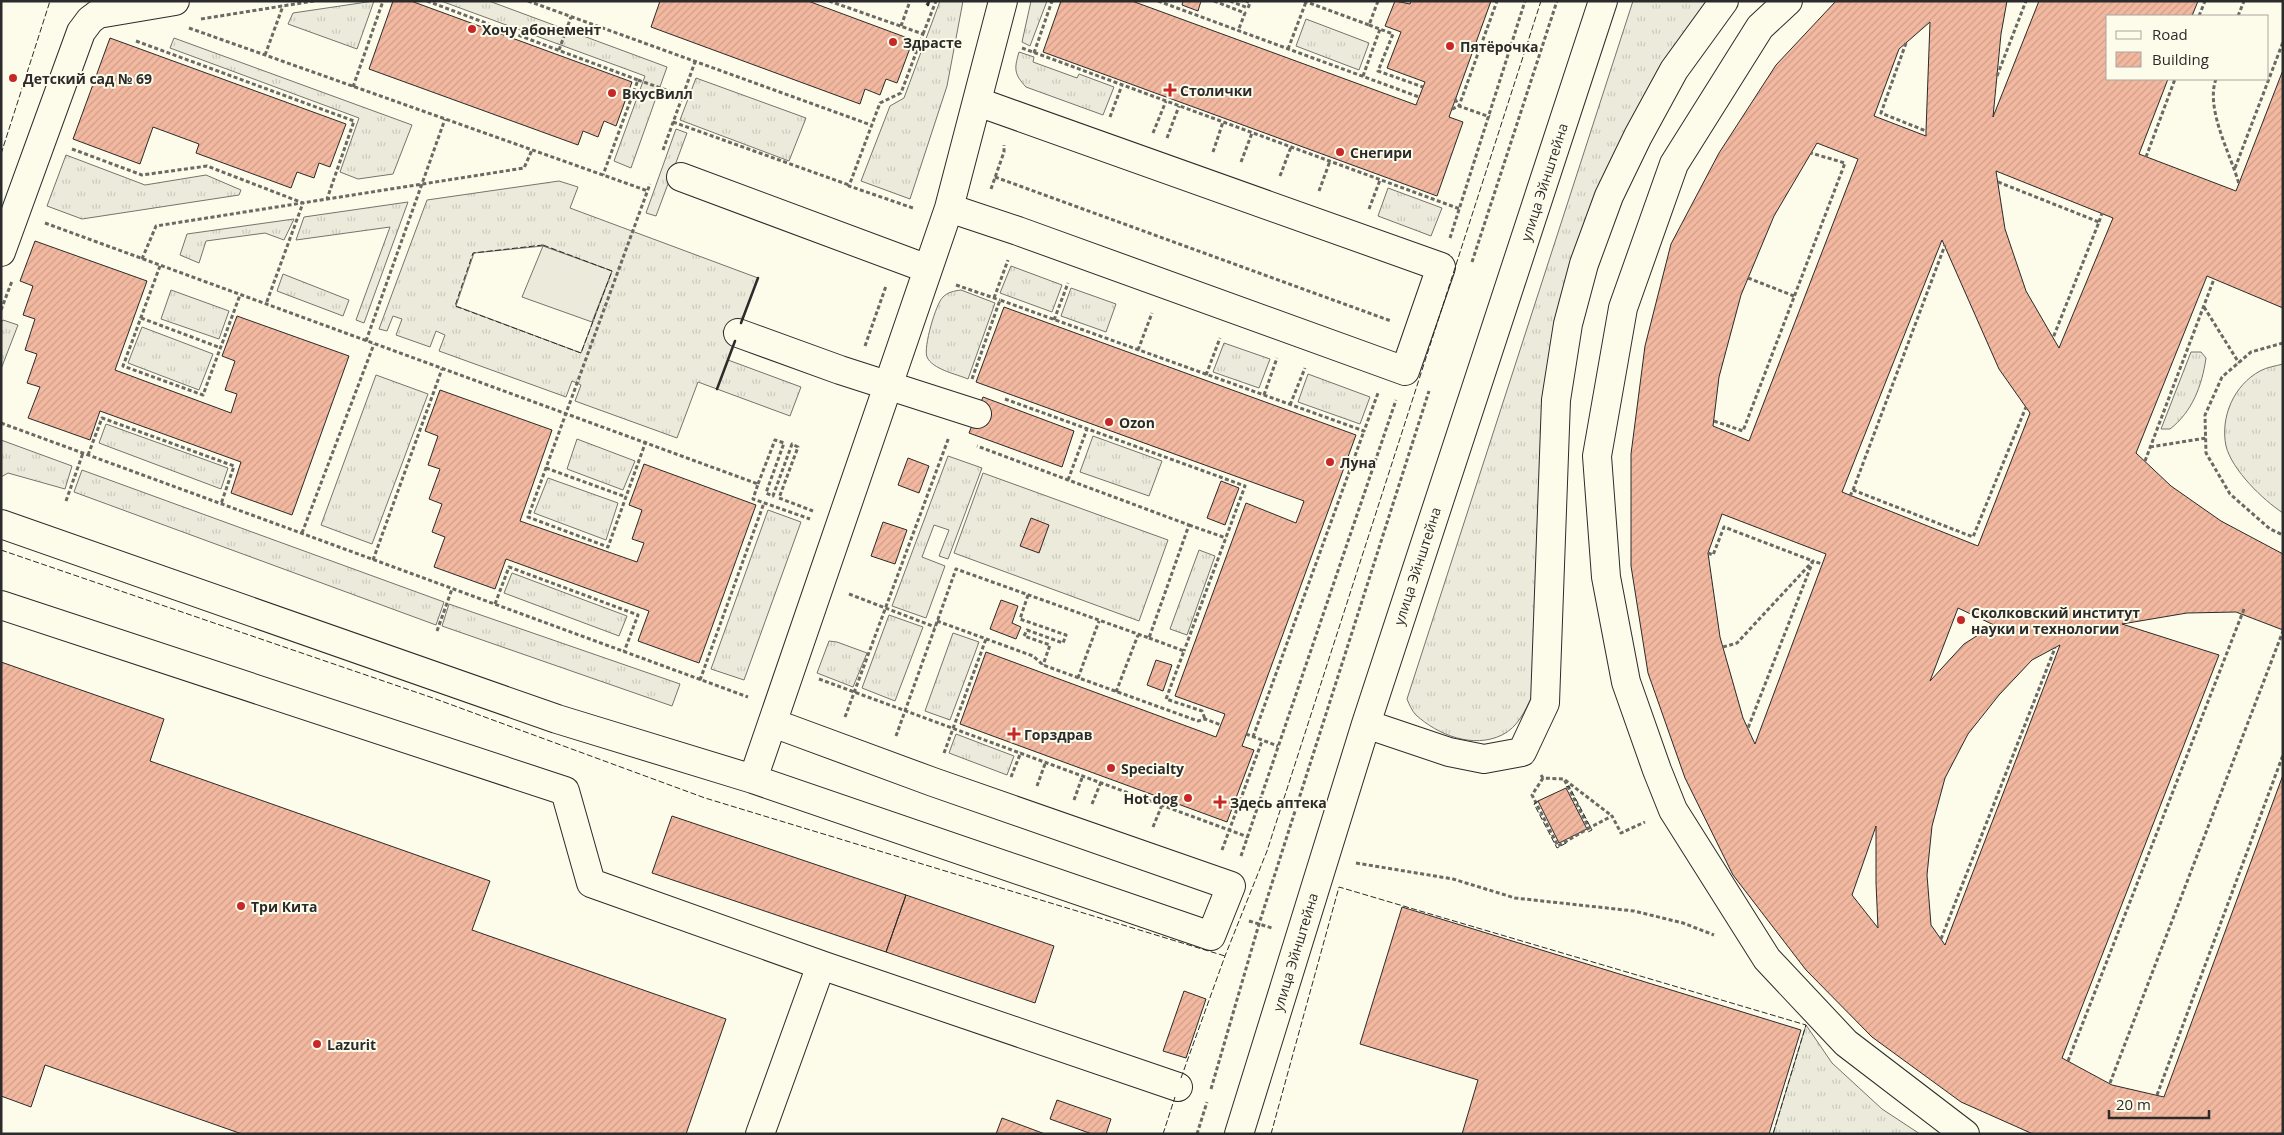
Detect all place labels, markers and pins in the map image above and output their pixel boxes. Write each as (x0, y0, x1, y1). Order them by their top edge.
place label: Хочу абонемент (482, 20, 602, 39)
marker: Хочу абонемент (466, 23, 478, 35)
place label: Здрасте (903, 33, 962, 52)
marker: Здрасте (887, 36, 899, 48)
place label: Пятёрочка (1460, 37, 1539, 56)
marker: Пятёрочка (1444, 40, 1456, 52)
place label: Детский сад № 69 (23, 69, 152, 88)
marker: Детский сад № 69 (7, 72, 19, 84)
place label: Столички (1180, 81, 1252, 100)
place label: ВкусВилл (622, 84, 693, 103)
marker: Столички (1164, 84, 1176, 96)
marker: ВкусВилл (606, 87, 618, 99)
place label: Снегири (1350, 143, 1412, 162)
marker: Снегири (1334, 146, 1346, 158)
place label: Ozon (1119, 413, 1155, 432)
marker: Ozon (1103, 416, 1115, 428)
place label: Луна (1340, 453, 1376, 472)
marker: Луна (1324, 456, 1336, 468)
place label: Сколковский институт науки и технологии (1971, 603, 2140, 638)
marker: Сколковский институт науки и технологии (1955, 614, 1967, 626)
place label: Горздрав (1024, 725, 1093, 744)
marker: Горздрав (1008, 728, 1020, 740)
place label: Specialty (1121, 759, 1184, 778)
marker: Specialty (1105, 762, 1117, 774)
place label: Hot dog (1123, 789, 1178, 808)
marker: Hot dog (1182, 792, 1194, 804)
place label: Здесь аптека (1230, 793, 1327, 812)
marker: Здесь аптека (1214, 796, 1226, 808)
place label: Три Кита (251, 897, 317, 916)
marker: Три Кита (235, 900, 247, 912)
place label: Lazurit (327, 1035, 376, 1054)
marker: Lazurit (311, 1038, 323, 1050)

